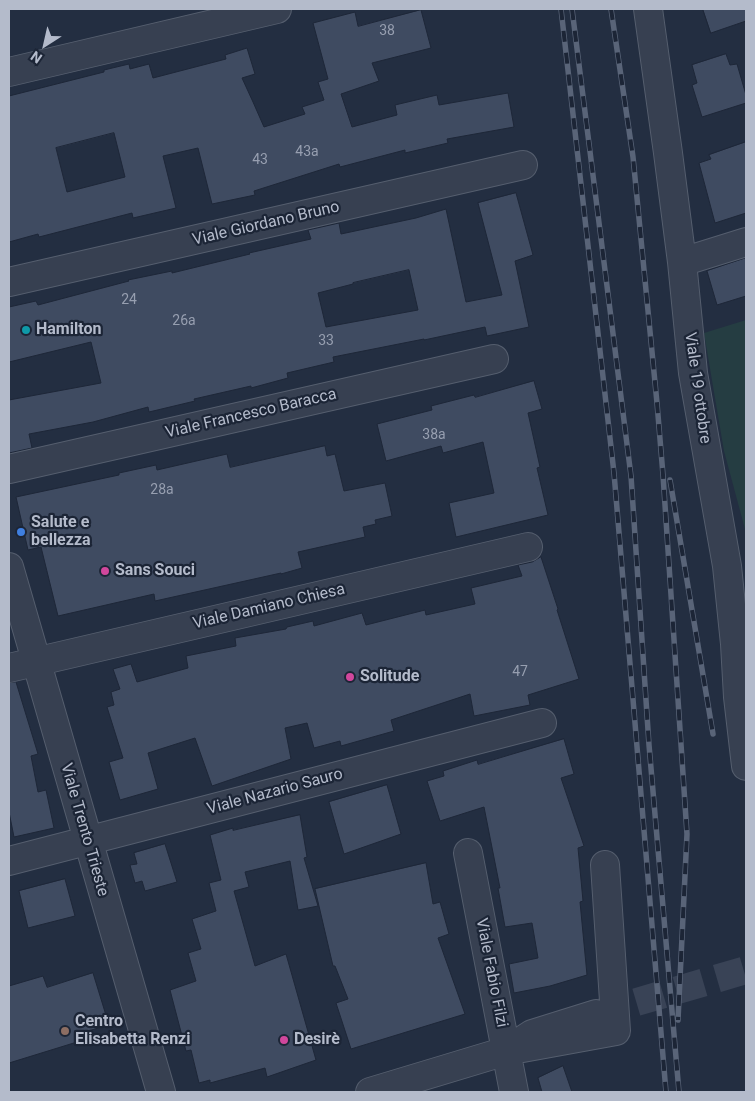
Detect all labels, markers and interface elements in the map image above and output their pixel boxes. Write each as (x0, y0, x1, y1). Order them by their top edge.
north arrow (20, 20, 70, 70)
house number: 38 (379, 23, 395, 39)
text: N (28, 48, 45, 67)
house number: 43a (295, 144, 319, 160)
house number: 43 (252, 152, 268, 168)
street label: Viale Giordano Bruno (191, 198, 341, 250)
house number: 24 (121, 292, 137, 308)
house number: 26a (172, 313, 196, 329)
place label: Hamilton (36, 320, 101, 340)
marker: Hamilton (20, 324, 32, 336)
street label: Viale 19 ottobre (680, 331, 714, 445)
house number: 33 (318, 333, 334, 349)
street label: Viale Francesco Baracca (164, 385, 338, 443)
house number: 38a (422, 427, 446, 443)
house number: 28a (150, 482, 174, 498)
place label: Salute e bellezza (31, 513, 91, 551)
marker: Salute e bellezza (15, 526, 27, 538)
place label: Sans Souci (115, 561, 195, 581)
marker: Sans Souci (99, 565, 111, 577)
street label: Viale Damiano Chiesa (191, 580, 347, 634)
house number: 47 (512, 664, 528, 680)
place label: Solitude (360, 667, 419, 687)
marker: Solitude (344, 671, 356, 683)
street label: Viale Trento Trieste (56, 761, 112, 899)
street label: Viale Nazario Sauro (205, 765, 345, 819)
street label: Viale Fabio Filzi (471, 917, 511, 1029)
place label: Centro Elisabetta Renzi (75, 1012, 190, 1050)
marker: Centro Elisabetta Renzi (59, 1025, 71, 1037)
place label: Desirè (294, 1030, 340, 1050)
marker: Desirè (278, 1034, 290, 1046)

